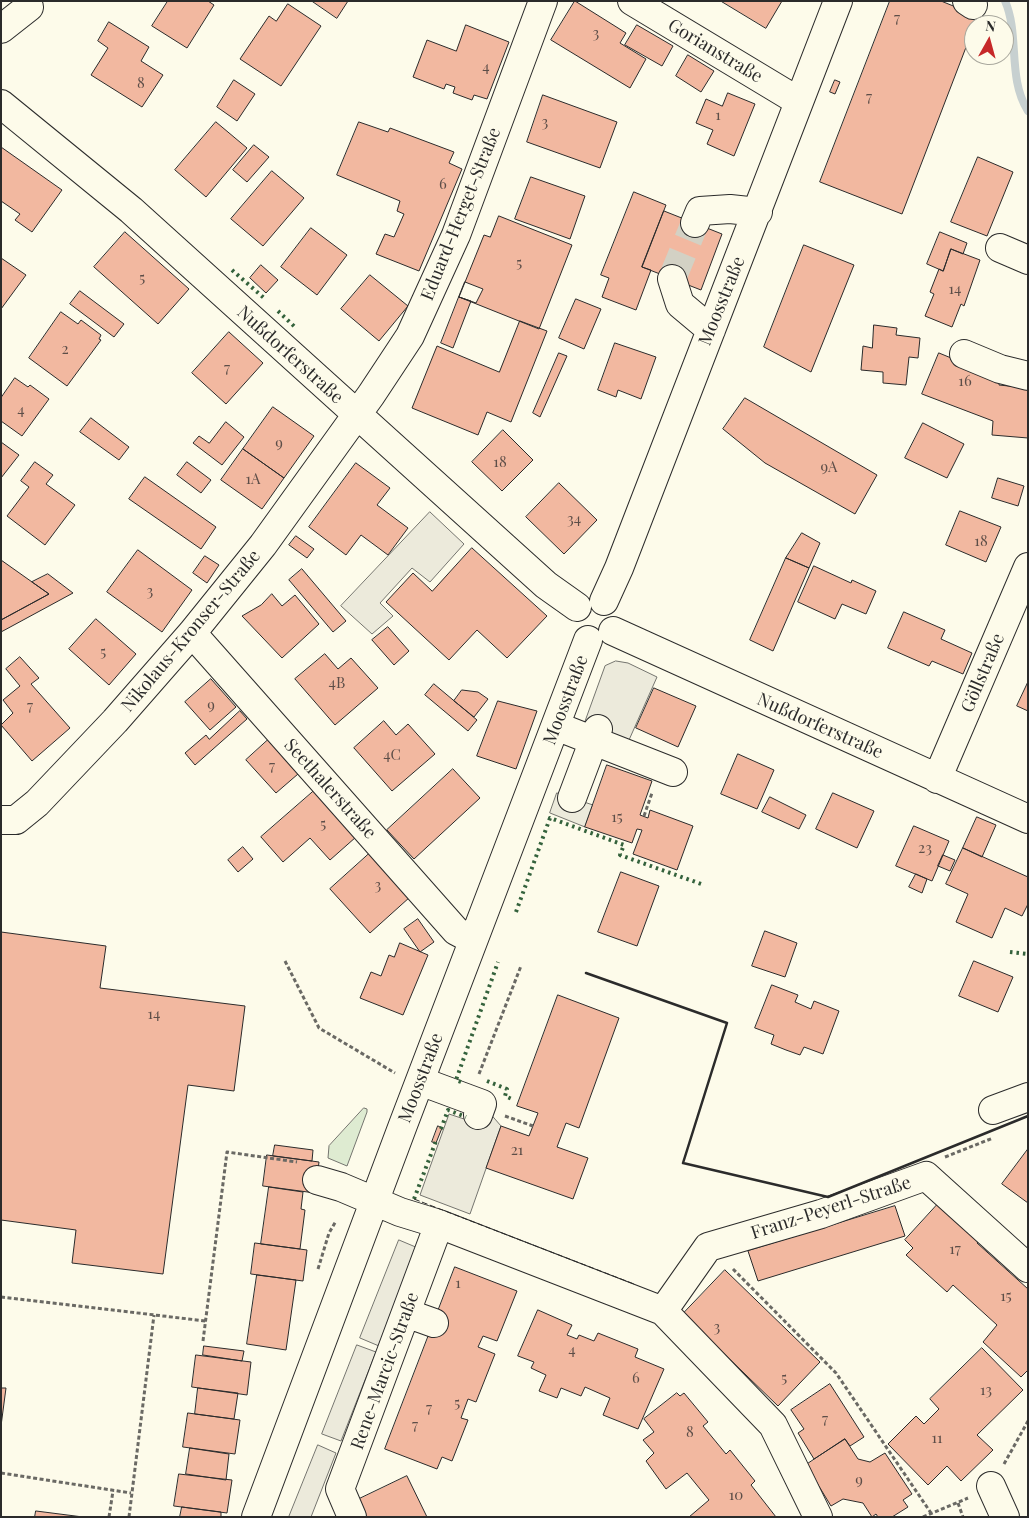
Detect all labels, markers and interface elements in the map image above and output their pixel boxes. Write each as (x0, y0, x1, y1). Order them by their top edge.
house number: 7 (894, 9, 900, 27)
street label: Gorianstraße (664, 14, 766, 88)
north arrow (964, 15, 1014, 65)
text: N (985, 16, 997, 36)
house number: 3 (593, 24, 599, 42)
house number: 4 (482, 58, 490, 76)
house number: 8 (137, 74, 145, 92)
house number: 7 (866, 88, 872, 106)
house number: 1 (715, 106, 721, 124)
house number: 3 (542, 113, 548, 131)
street label: Eduard-Herget-Straße (416, 124, 506, 304)
house number: 6 (439, 175, 447, 193)
street label: Moosstraße (694, 253, 750, 349)
house number: 5 (516, 254, 522, 272)
house number: 5 (139, 269, 145, 287)
house number: 14 (949, 280, 961, 298)
street label: Nußdorferstraße (232, 302, 348, 408)
house number: 2 (61, 340, 69, 358)
house number: 7 (224, 359, 230, 377)
house number: 16 (958, 372, 972, 390)
house number: 4 (17, 401, 25, 419)
house number: 9 (275, 434, 283, 452)
house number: 18 (493, 453, 507, 471)
house number: 9A (820, 458, 838, 476)
house number: 1A (246, 470, 260, 488)
house number: 34 (567, 510, 581, 528)
house number: 18 (974, 532, 988, 550)
street label: Nikolaus-Kronser-Straße (117, 546, 265, 716)
house number: 3 (147, 582, 153, 600)
street label: Göllstraße (957, 630, 1009, 716)
house number: 5 (100, 643, 106, 661)
street label: Moosstraße (539, 652, 593, 748)
house number: 4B (329, 674, 345, 692)
street label: Nußdorferstraße (754, 689, 886, 763)
house number: 9 (207, 696, 215, 714)
house number: 7 (27, 697, 33, 715)
street label: Seethalerstraße (279, 735, 381, 843)
house number: 4C (383, 746, 401, 764)
house number: 7 (269, 757, 275, 775)
house number: 15 (611, 808, 623, 826)
house number: 5 (320, 815, 326, 833)
house number: 23 (918, 839, 932, 857)
house number: 3 (375, 876, 381, 894)
house number: 14 (148, 1005, 160, 1023)
street label: Moosstraße (394, 1030, 448, 1126)
house number: 21 (511, 1141, 523, 1159)
street label: Franz-Peyerl-Straße (748, 1172, 914, 1244)
house number: 17 (949, 1240, 961, 1258)
house number: 1 (455, 1274, 461, 1292)
house number: 15 (1000, 1287, 1012, 1305)
street label: Rene-Marcic-Straße (346, 1289, 424, 1453)
house number: 3 (714, 1318, 720, 1336)
house number: 4 (568, 1341, 576, 1359)
house number: 6 (632, 1369, 640, 1387)
house number: 5 (781, 1369, 787, 1387)
house number: 13 (980, 1381, 992, 1399)
house number: 5 (454, 1394, 460, 1412)
house number: 7 (426, 1399, 432, 1417)
house number: 7 (822, 1410, 828, 1428)
house number: 7 (412, 1416, 418, 1434)
house number: 8 (686, 1423, 694, 1441)
house number: 11 (931, 1429, 943, 1447)
house number: 9 (855, 1471, 863, 1489)
house number: 10 (729, 1486, 743, 1504)

